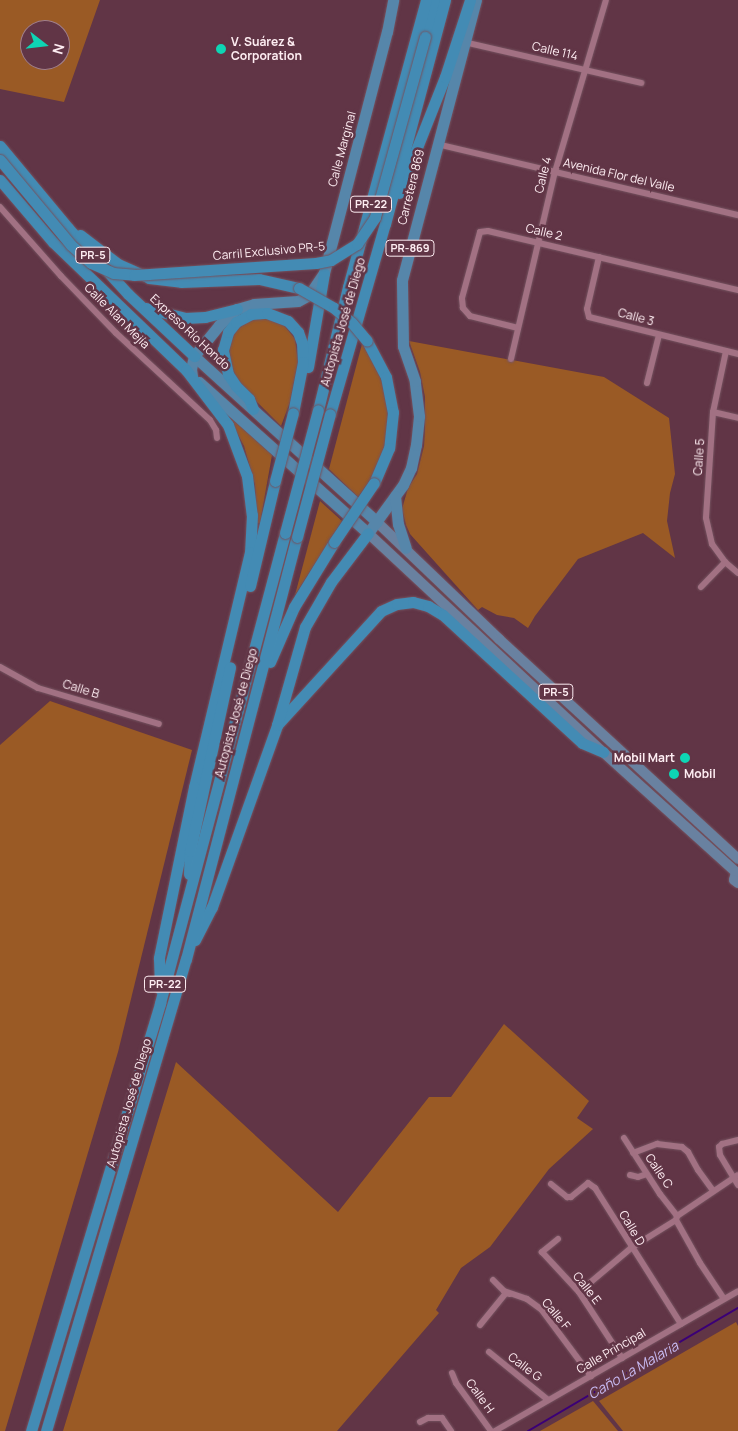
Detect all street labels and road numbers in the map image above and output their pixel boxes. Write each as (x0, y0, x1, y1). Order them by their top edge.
street label: Calle 114 (531, 39, 579, 63)
street label: Calle Marginal (325, 110, 359, 188)
street label: Carretera 869 (395, 148, 427, 226)
street label: Calle 4 (531, 155, 555, 195)
street label: Avenida Flor del Valle (562, 155, 676, 195)
road number: PR-22 (350, 195, 392, 212)
street label: Calle 2 (524, 221, 564, 243)
street label: Carril Exclusivo PR-5 (212, 239, 326, 263)
road number: PR-869 (385, 240, 435, 256)
road number: PR-5 (74, 246, 112, 264)
street label: Autopista José de Diego (318, 256, 368, 388)
street label: Calle Alan Mejía (81, 280, 153, 352)
street label: Expreso Río Hondo (147, 291, 233, 373)
street label: Calle 3 (616, 305, 656, 329)
street label: Calle 5 (691, 438, 707, 476)
street label: Autopista José de Diego (212, 647, 260, 779)
street label: Calle B (61, 677, 101, 701)
road number: PR-5 (537, 684, 575, 700)
road number: PR-22 (144, 976, 186, 992)
street label: Autopista José de Diego (104, 1037, 154, 1169)
street label: Calle C (642, 1151, 676, 1191)
street label: Calle D (616, 1208, 648, 1248)
street label: Calle E (570, 1269, 604, 1307)
street label: Calle F (539, 1295, 573, 1333)
street label: Calle Principal (574, 1325, 648, 1377)
street label: Calle G (505, 1350, 545, 1384)
street label: Calle H (463, 1376, 497, 1416)

